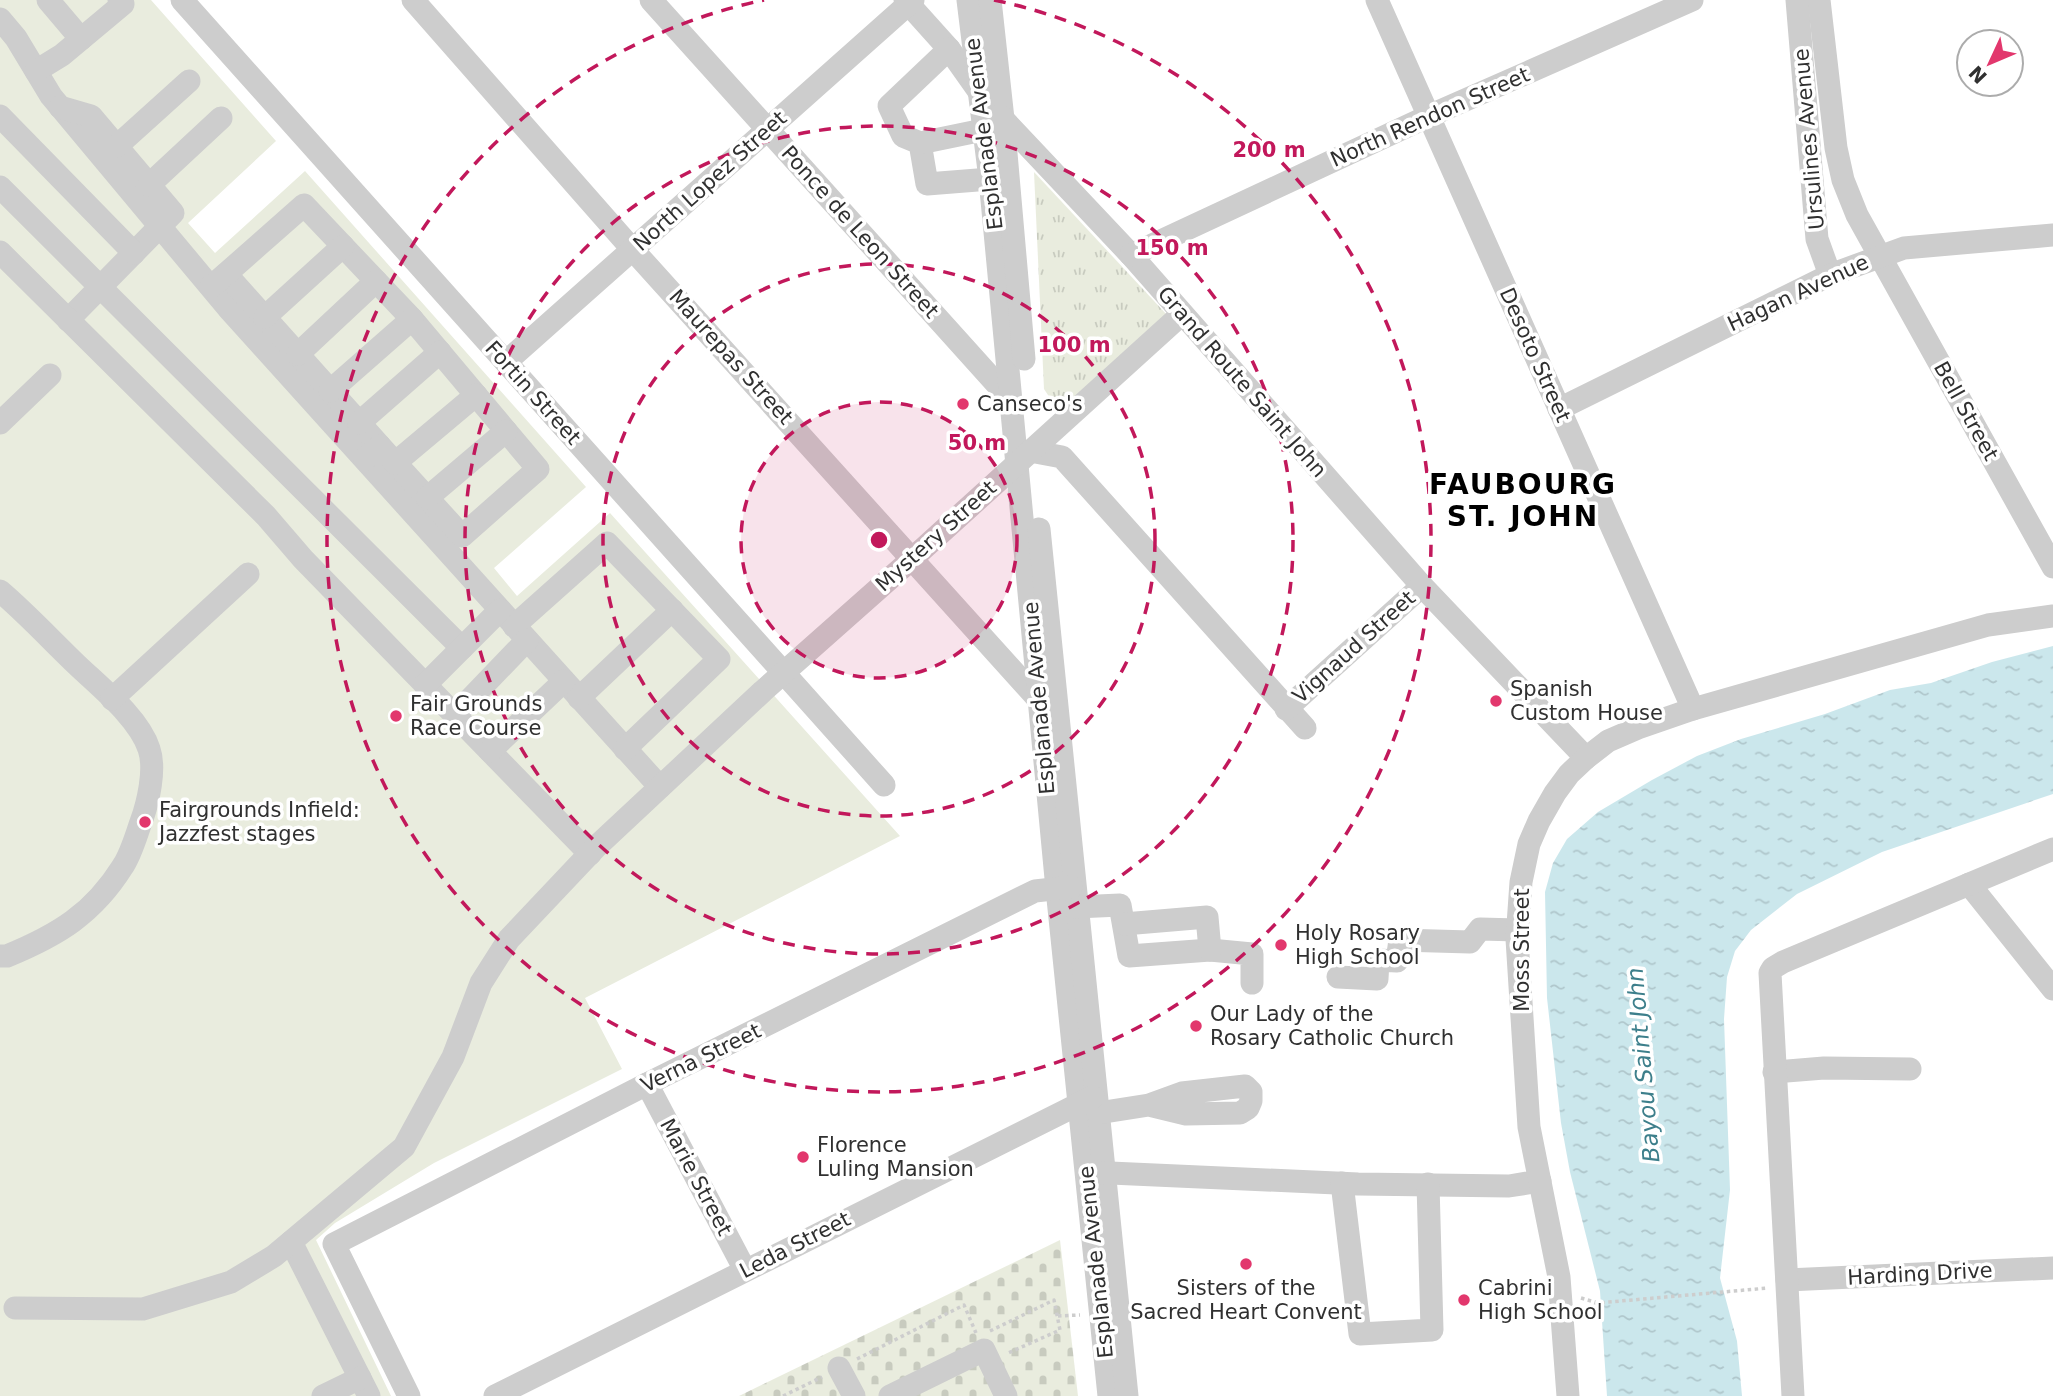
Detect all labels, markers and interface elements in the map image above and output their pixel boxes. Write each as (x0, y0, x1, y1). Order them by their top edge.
north arrow (1955, 28, 2025, 98)
street label: Esplanade Avenue (960, 37, 1008, 231)
street label: Ursulines Avenue (1789, 47, 1829, 231)
text: N (1964, 61, 1991, 88)
street label: North Rendon Street (1327, 62, 1533, 172)
street label: North Lopez Street (629, 106, 791, 256)
text: 200 m (1232, 138, 1306, 162)
street label: Ponce de Leon Street (776, 141, 944, 323)
text: 150 m (1135, 236, 1209, 260)
street label: Hagan Avenue (1724, 250, 1872, 336)
street label: Grand Route Saint John (1153, 282, 1331, 482)
street label: Desoto Street (1495, 284, 1575, 426)
street label: Maurepas Street (664, 285, 798, 429)
text: 100 m (1037, 333, 1111, 357)
street label: Fortin Street (480, 336, 586, 450)
street label: Bell Street (1929, 357, 2003, 465)
place label: Canseco's (977, 392, 1083, 416)
marker: Canseco's (955, 396, 971, 412)
text: 50 m (948, 431, 1006, 455)
district label: FAUBOURG ST. JOHN (1429, 468, 1617, 533)
street label: Mystery Street (871, 475, 1001, 597)
centre of rings (867, 528, 891, 552)
street label: Vignaud Street (1288, 586, 1420, 708)
street label: Esplanade Avenue (1019, 601, 1059, 795)
place label: Spanish Custom House (1510, 677, 1663, 725)
place label: Fair Grounds Race Course (410, 692, 542, 740)
marker: Spanish Custom House (1488, 693, 1504, 709)
marker: Fair Grounds Race Course (388, 708, 404, 724)
place label: Fairgrounds Infield: Jazzfest stages (157, 798, 360, 846)
marker: Fairgrounds Infield: Jazzfest stages (137, 814, 153, 830)
street label: Moss Street (1510, 888, 1534, 1012)
place label: Holy Rosary High School (1295, 921, 1420, 969)
marker: Holy Rosary High School (1273, 937, 1289, 953)
water label: Bayou Saint John (1622, 967, 1664, 1163)
place label: Our Lady of the Rosary Catholic Church (1210, 1002, 1454, 1050)
marker: Our Lady of the Rosary Catholic Church (1188, 1018, 1204, 1034)
street label: Verna Street (637, 1019, 765, 1097)
street label: Marie Street (655, 1114, 737, 1240)
place label: Florence Luling Mansion (817, 1133, 974, 1181)
marker: Florence Luling Mansion (795, 1149, 811, 1165)
street label: Esplanade Avenue (1074, 1165, 1118, 1359)
street label: Leda Street (736, 1207, 854, 1283)
marker: Sisters of the Sacred Heart Convent (1238, 1256, 1254, 1272)
street label: Harding Drive (1847, 1258, 1993, 1290)
place label: Sisters of the Sacred Heart Convent (1130, 1276, 1362, 1324)
place label: Cabrini High School (1478, 1276, 1603, 1324)
marker: Cabrini High School (1456, 1292, 1472, 1308)

